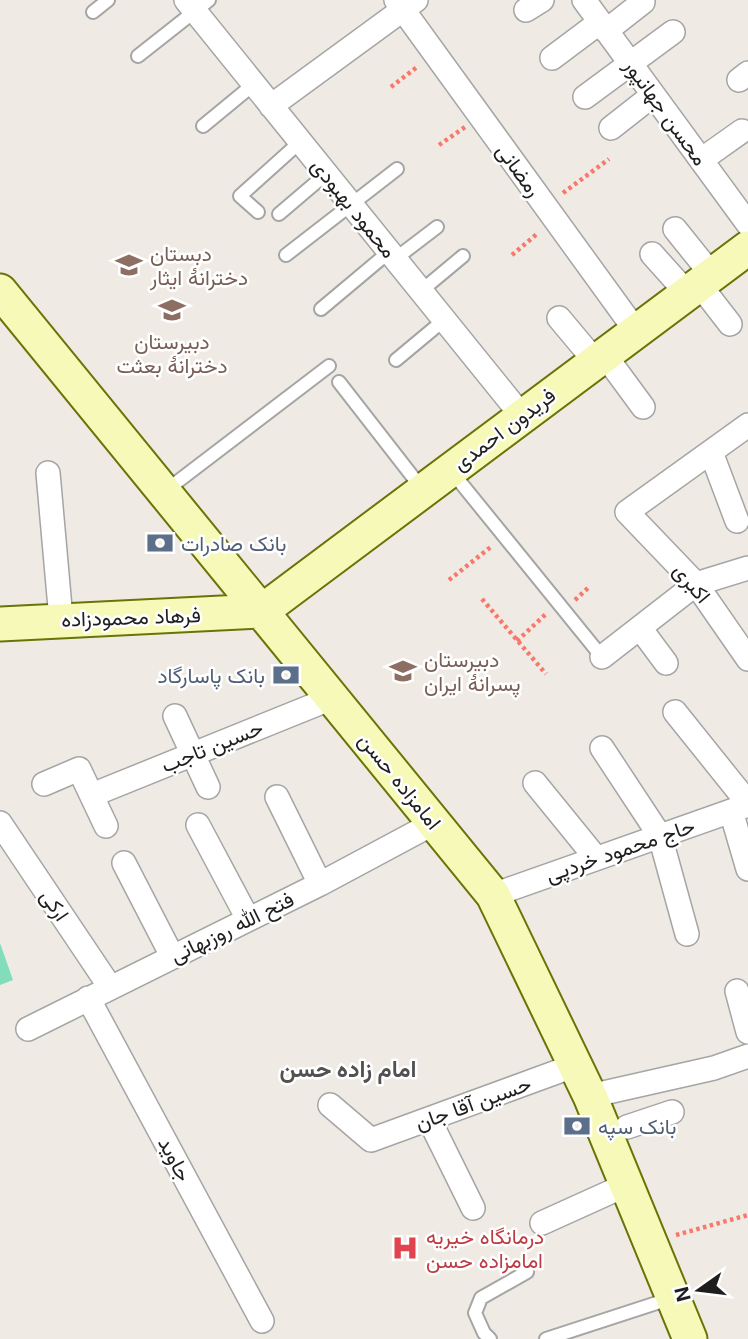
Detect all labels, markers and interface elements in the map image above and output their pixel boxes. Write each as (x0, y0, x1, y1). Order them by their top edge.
street label: محسن جهانپور (617, 53, 713, 171)
street label: رمضانی (490, 138, 547, 202)
street label: محمود بهبودی (305, 153, 402, 264)
place label: دبستان دخترانهٔ ایثار (149, 241, 248, 291)
school or university icon: دبستان دخترانهٔ ایثار (114, 250, 144, 280)
school or university icon: دبیرستان دخترانهٔ بعثت (157, 295, 187, 325)
place label: دبیرستان دخترانهٔ بعثت (116, 329, 228, 379)
street label: فریدون احمدی (448, 382, 561, 476)
bank icon: بانک صادرات (145, 528, 175, 558)
place label: بانک صادرات (181, 531, 286, 557)
street label: اکبری (667, 558, 716, 609)
street label: فرهاد محمودزاده (61, 602, 201, 633)
place label: دبیرستان پسرانهٔ ایران (424, 647, 521, 698)
school or university icon: دبیرستان پسرانهٔ ایران (388, 656, 418, 686)
bank icon: بانک پاسارگاد (271, 660, 301, 690)
place label: بانک پاسارگاد (157, 663, 265, 690)
street label: حسین تاجب (158, 714, 266, 778)
street label: امامزاده حسن (353, 728, 447, 835)
street label: حاج محمود خردپی (542, 813, 698, 889)
street label: ارکی (35, 884, 75, 926)
street label: فتح الله روزبهانی (166, 886, 299, 970)
district label: امام زاده حسن (279, 1055, 417, 1084)
street label: حسین آقا جان (412, 1070, 534, 1136)
bank icon: بانک سپه (562, 1111, 592, 1141)
place label: بانک سپه (598, 1114, 676, 1141)
street label: جاوید (152, 1133, 197, 1186)
place label: درمانگاه خیریه امامزاده حسن (426, 1224, 544, 1274)
hospital icon: درمانگاه خیریه امامزاده حسن (390, 1233, 420, 1263)
north arrow (664, 1255, 734, 1325)
text: N (670, 1284, 696, 1304)

